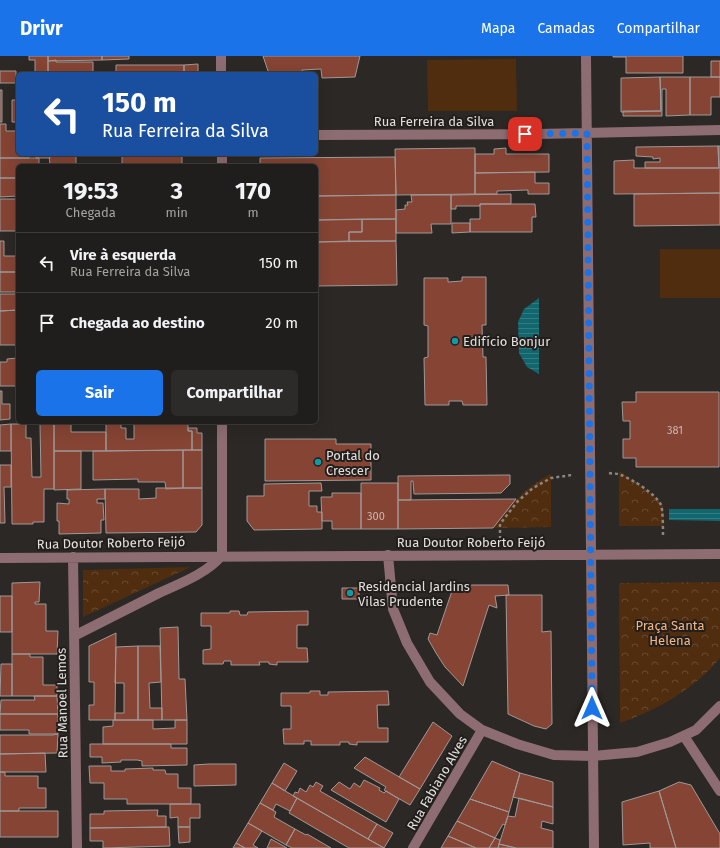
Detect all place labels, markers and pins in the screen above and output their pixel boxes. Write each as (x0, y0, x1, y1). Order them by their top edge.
pin (508, 117, 542, 151)
place label: Edifício Bonjur (463, 334, 550, 349)
marker: Edifício Bonjur (450, 336, 460, 346)
place label: Portal do Crescer (326, 448, 380, 478)
marker: Portal do Crescer (313, 457, 323, 467)
place label: Residencial Jardins Vilas Prudente (358, 579, 470, 609)
marker: Residencial Jardins Vilas Prudente (345, 588, 355, 598)

